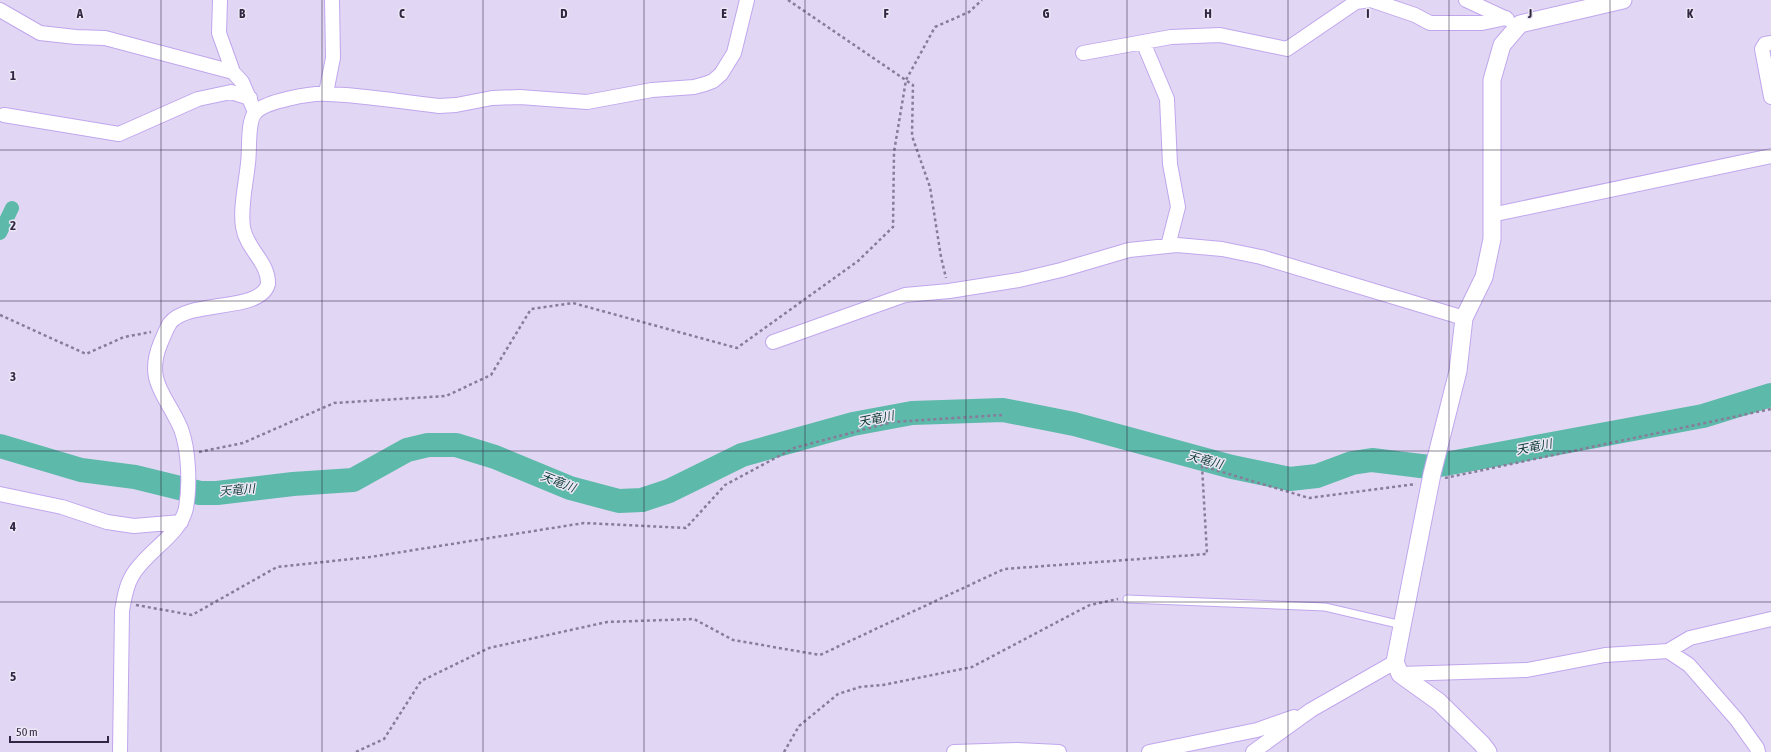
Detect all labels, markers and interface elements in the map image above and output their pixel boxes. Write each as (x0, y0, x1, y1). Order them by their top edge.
text: A (76, 6, 84, 21)
text: B (239, 6, 246, 21)
text: C (399, 6, 405, 21)
text: D (560, 6, 568, 21)
text: E (721, 6, 727, 21)
text: F (883, 6, 889, 21)
text: G (1043, 6, 1050, 21)
text: H (1204, 6, 1212, 21)
text: I (1366, 6, 1370, 21)
text: J (1527, 6, 1532, 21)
text: K (1687, 6, 1694, 21)
text: 1 (10, 68, 16, 83)
text: 2 (10, 218, 16, 233)
text: 3 (10, 369, 16, 384)
water label: 天竜川 (857, 408, 897, 429)
water label: 天竜川 (1515, 436, 1555, 457)
water label: 天竜川 (1186, 449, 1226, 472)
water label: 天竜川 (539, 469, 579, 496)
water label: 天竜川 (218, 481, 258, 499)
text: 4 (9, 519, 16, 534)
text: 5 (10, 669, 16, 684)
scale bar (10, 718, 108, 744)
text: 50 m (16, 725, 38, 739)

